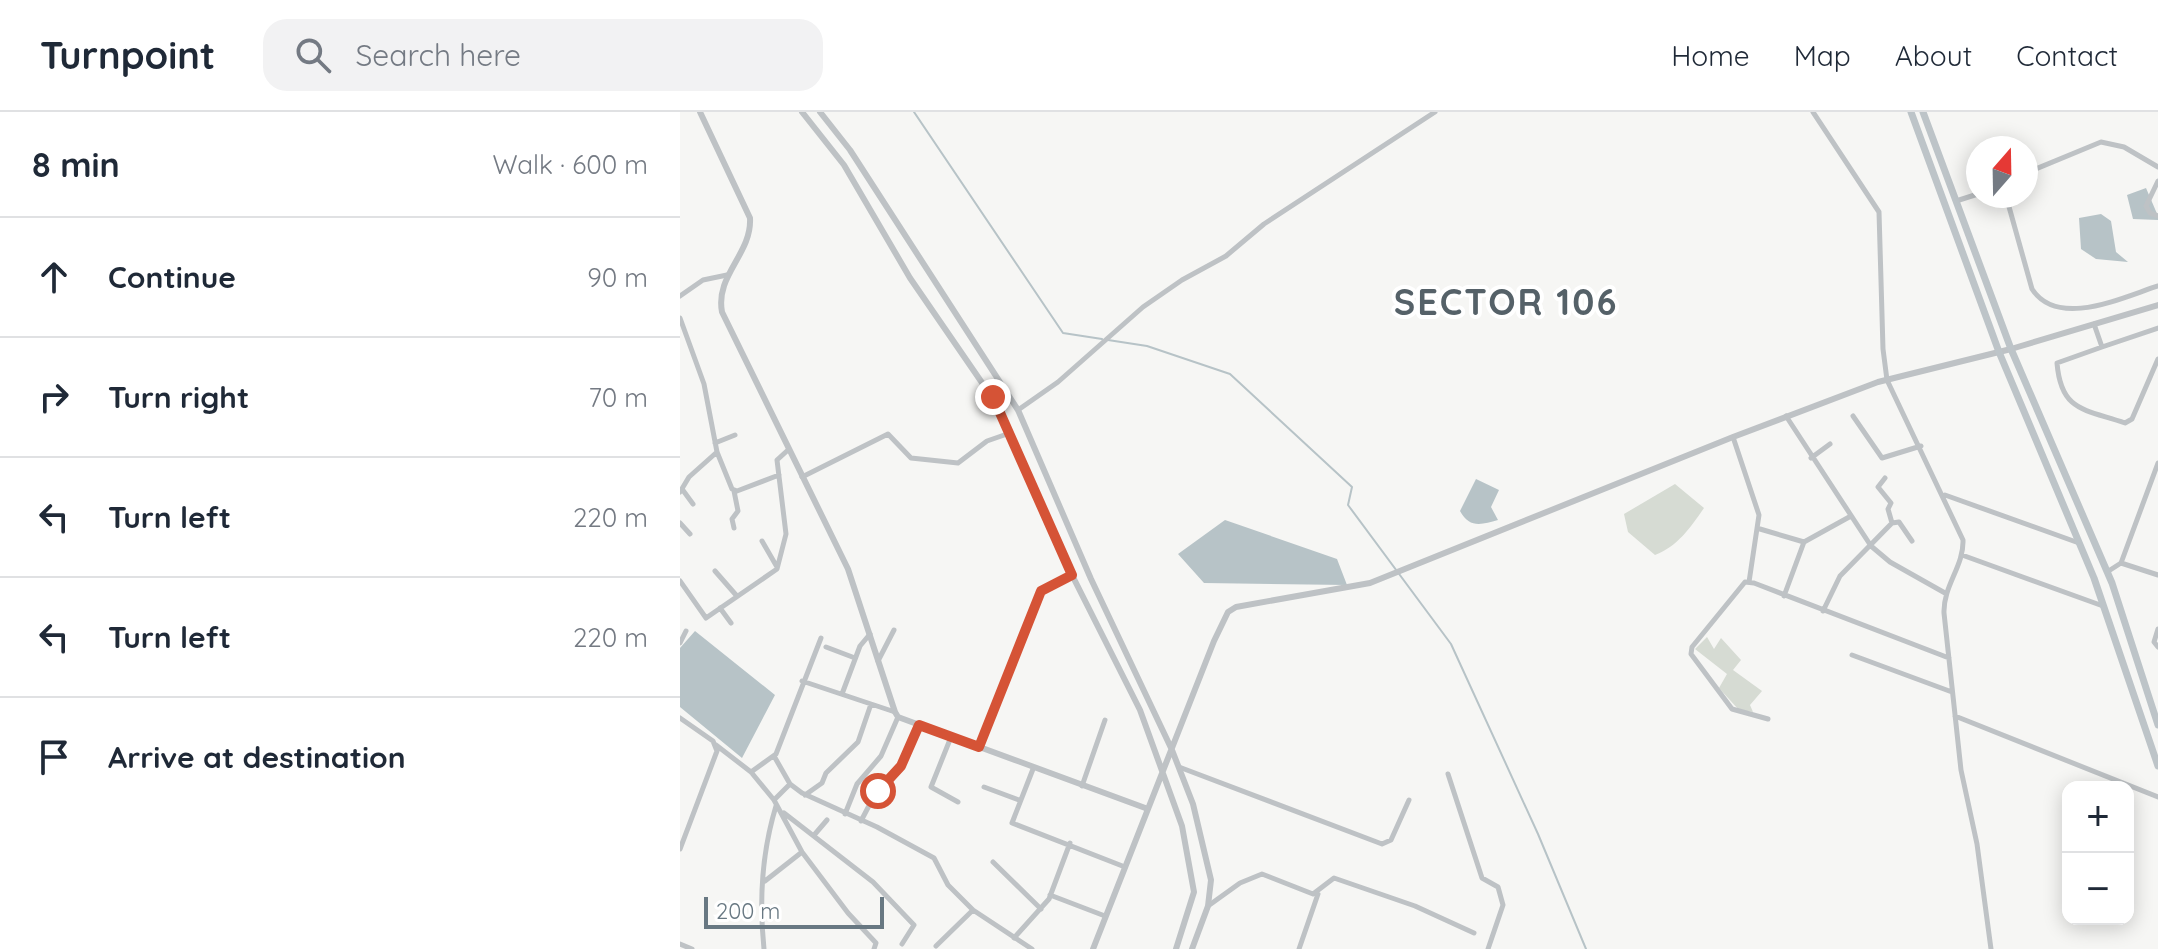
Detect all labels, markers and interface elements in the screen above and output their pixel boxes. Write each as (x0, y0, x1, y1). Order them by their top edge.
search box (263, 19, 823, 91)
text: Turnpoint (40, 31, 215, 79)
icon: search (291, 33, 335, 77)
text: Search here (355, 36, 521, 74)
text: Home (1671, 38, 1750, 73)
text: Map (1794, 38, 1851, 73)
text: About (1895, 38, 1972, 73)
text: Contact (2016, 38, 2118, 73)
north arrow (1966, 136, 2038, 208)
text: 8 min (32, 143, 120, 186)
text: Walk · 600 m (492, 148, 648, 181)
icon: ahead (32, 255, 76, 299)
text: Continue (108, 258, 236, 296)
text: 90 m (587, 261, 648, 294)
district label: SECTOR 106 (1394, 279, 1618, 324)
icon: right (32, 375, 76, 419)
text: Turn right (108, 378, 249, 416)
route end (975, 379, 1011, 415)
text: 70 m (588, 381, 648, 414)
icon: left (32, 495, 76, 539)
text: Turn left (108, 498, 231, 536)
text: 220 m (573, 501, 648, 534)
icon: left (32, 615, 76, 659)
text: Turn left (108, 618, 231, 656)
text: 220 m (573, 621, 648, 654)
icon: arrive (32, 735, 76, 779)
text: Arrive at destination (108, 738, 406, 776)
route start (860, 773, 896, 809)
map controls (2062, 781, 2134, 925)
button: + (2062, 781, 2134, 853)
button: − (2062, 853, 2134, 925)
scale bar (704, 893, 884, 929)
text: 200 m (716, 897, 780, 925)

